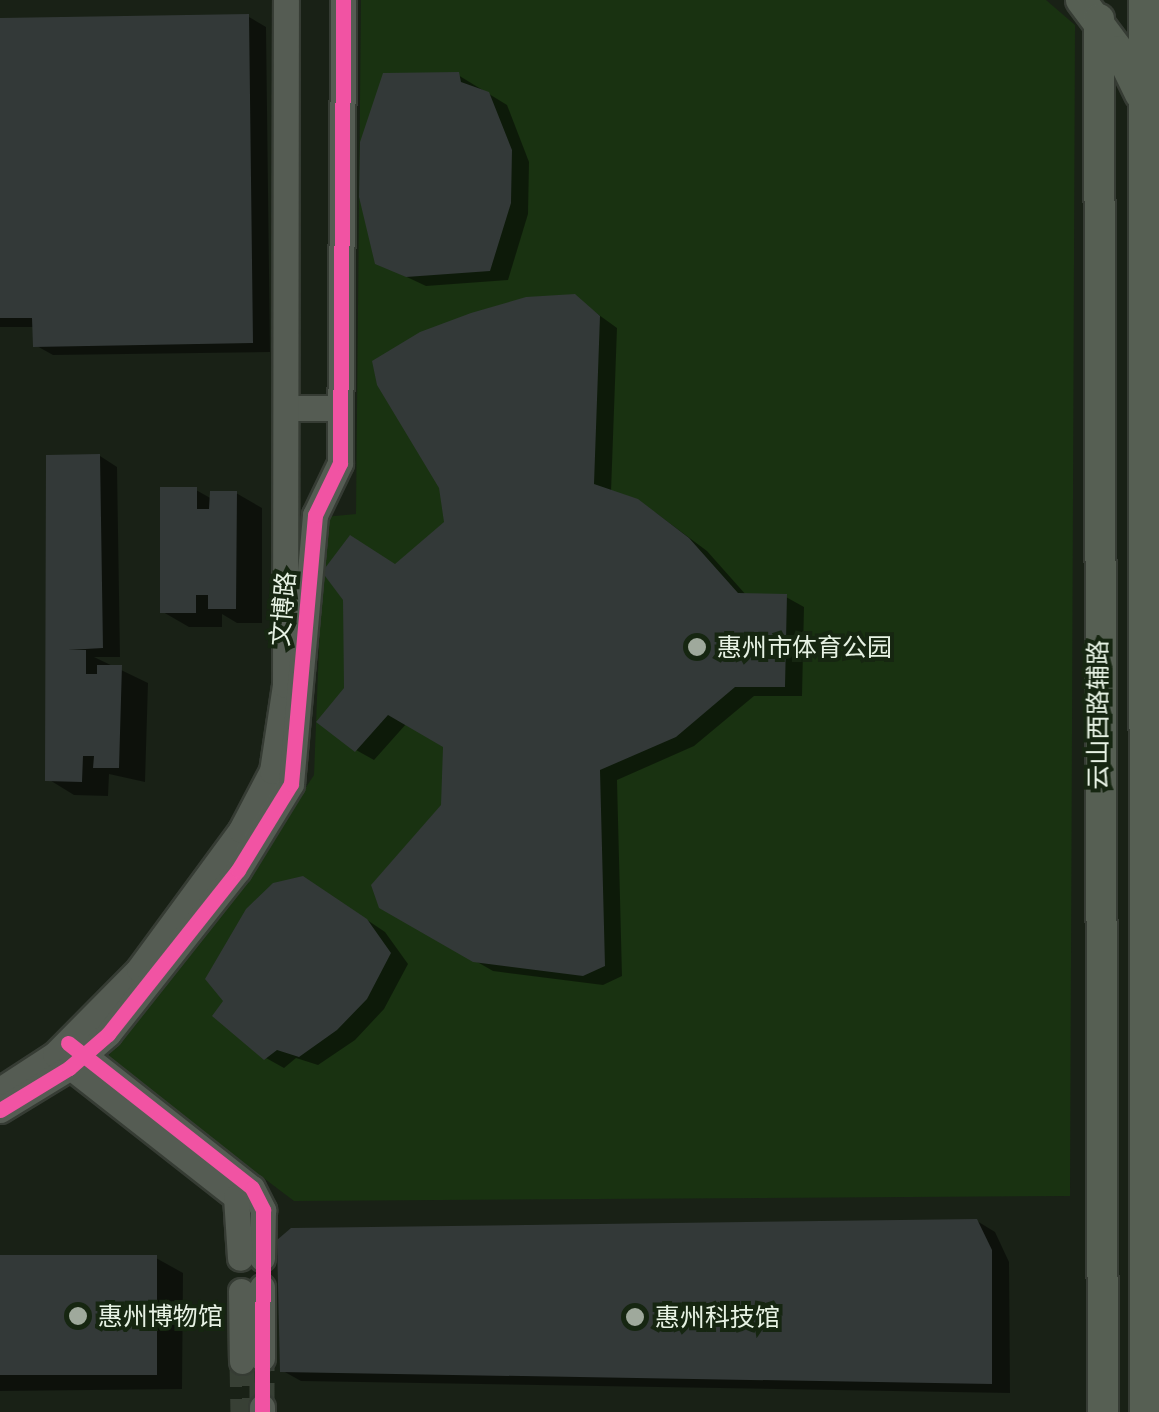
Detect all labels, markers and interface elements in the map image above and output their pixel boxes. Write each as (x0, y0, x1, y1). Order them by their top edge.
street label: 文博路 (265, 570, 301, 648)
place label: 惠州市体育公园 (717, 632, 892, 662)
marker: 惠州市体育公园 (686, 636, 708, 658)
street label: 云山西路辅路 (1083, 640, 1113, 790)
place label: 惠州博物馆 (98, 1301, 223, 1331)
place label: 惠州科技馆 (655, 1302, 780, 1332)
marker: 惠州博物馆 (67, 1305, 89, 1327)
marker: 惠州科技馆 (624, 1306, 646, 1328)

